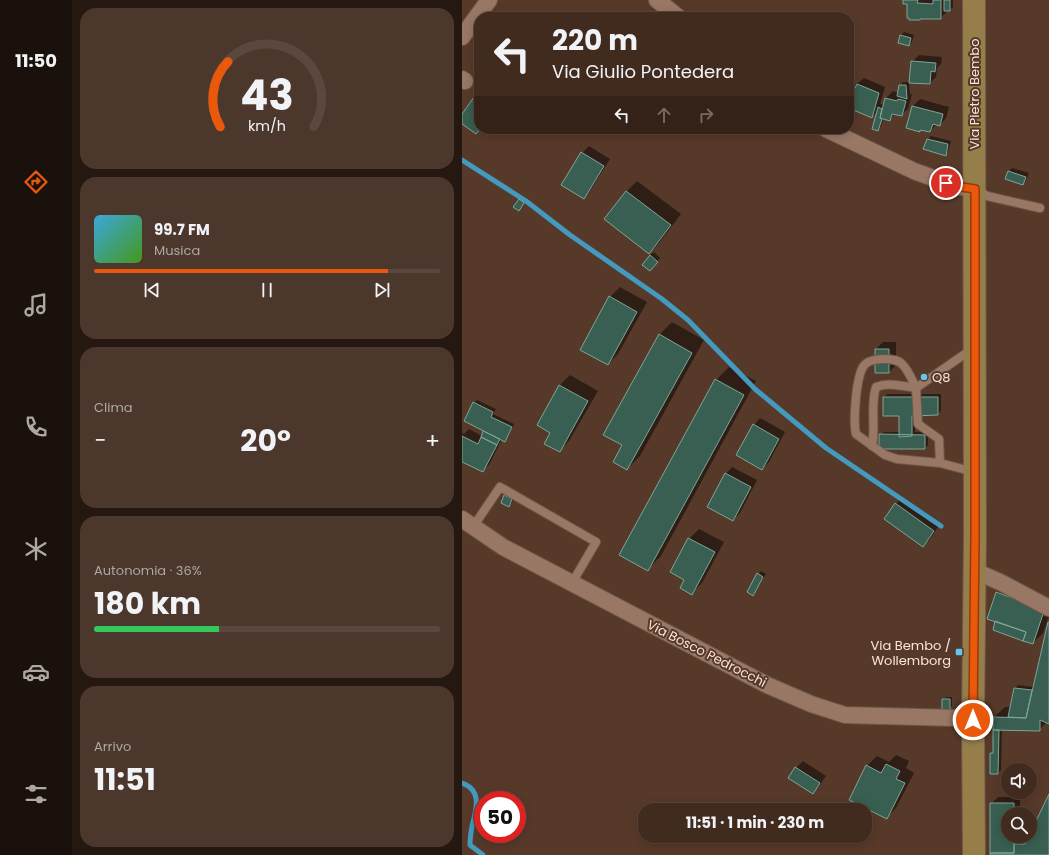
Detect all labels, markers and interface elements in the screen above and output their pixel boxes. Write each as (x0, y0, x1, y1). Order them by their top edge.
text: 220 m (552, 21, 638, 60)
icon: left (486, 28, 538, 80)
street label: Via Pietro Bembo (965, 39, 984, 149)
text: 11:50 (15, 48, 57, 73)
text: Via Giulio Pontedera (552, 59, 734, 84)
text: 43 (240, 66, 294, 125)
icon: left (611, 104, 633, 126)
icon: ahead (653, 104, 675, 126)
icon: right (695, 104, 717, 126)
text: km/h (248, 115, 286, 135)
pin (929, 166, 963, 200)
icon: directions (22, 168, 50, 196)
icon: arrive (935, 172, 957, 194)
text: 99.7 FM (154, 219, 210, 240)
text: Musica (154, 241, 200, 260)
icon: previous (141, 279, 163, 301)
icon: pause (256, 279, 278, 301)
icon: next (371, 279, 393, 301)
icon: music (22, 291, 50, 319)
place label: Q8 (932, 368, 950, 387)
marker: Q8 (919, 372, 929, 382)
text: Clima (94, 398, 133, 417)
icon: phone (22, 413, 50, 441)
text: 20° (240, 419, 291, 462)
text: − (94, 425, 106, 456)
text: + (425, 425, 440, 456)
icon: climate (22, 535, 50, 563)
text: Autonomia · 36% (94, 561, 202, 580)
text: 180 km (94, 582, 201, 625)
street label: Via Bosco Pedrocchi (644, 615, 770, 692)
place label: Via Bembo / Wollemborg (871, 636, 951, 670)
marker: Via Bembo / Wollemborg (954, 647, 964, 657)
icon: car (22, 658, 50, 686)
position arrow (952, 699, 994, 741)
text: Arrivo (94, 737, 131, 756)
text: 11:51 (94, 758, 156, 801)
map controls (1001, 763, 1037, 843)
button: sound (1001, 763, 1037, 799)
icon: filters (22, 780, 50, 808)
speed limit sign: 50 (474, 791, 526, 843)
button: search (1001, 807, 1037, 843)
text: 11:51 · 1 min · 230 m (686, 812, 824, 833)

